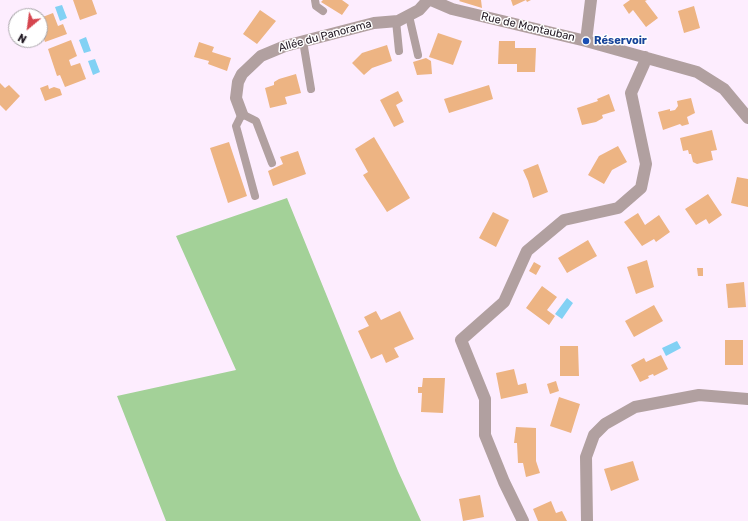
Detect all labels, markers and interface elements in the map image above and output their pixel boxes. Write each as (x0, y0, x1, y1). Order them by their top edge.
north arrow (8, 8, 48, 48)
street label: Rue de Montauban (480, 10, 576, 44)
street label: Allée du Panorama (277, 17, 373, 55)
text: N (16, 30, 29, 46)
place label: Réservoir (594, 34, 647, 48)
marker: Réservoir (581, 36, 591, 46)

